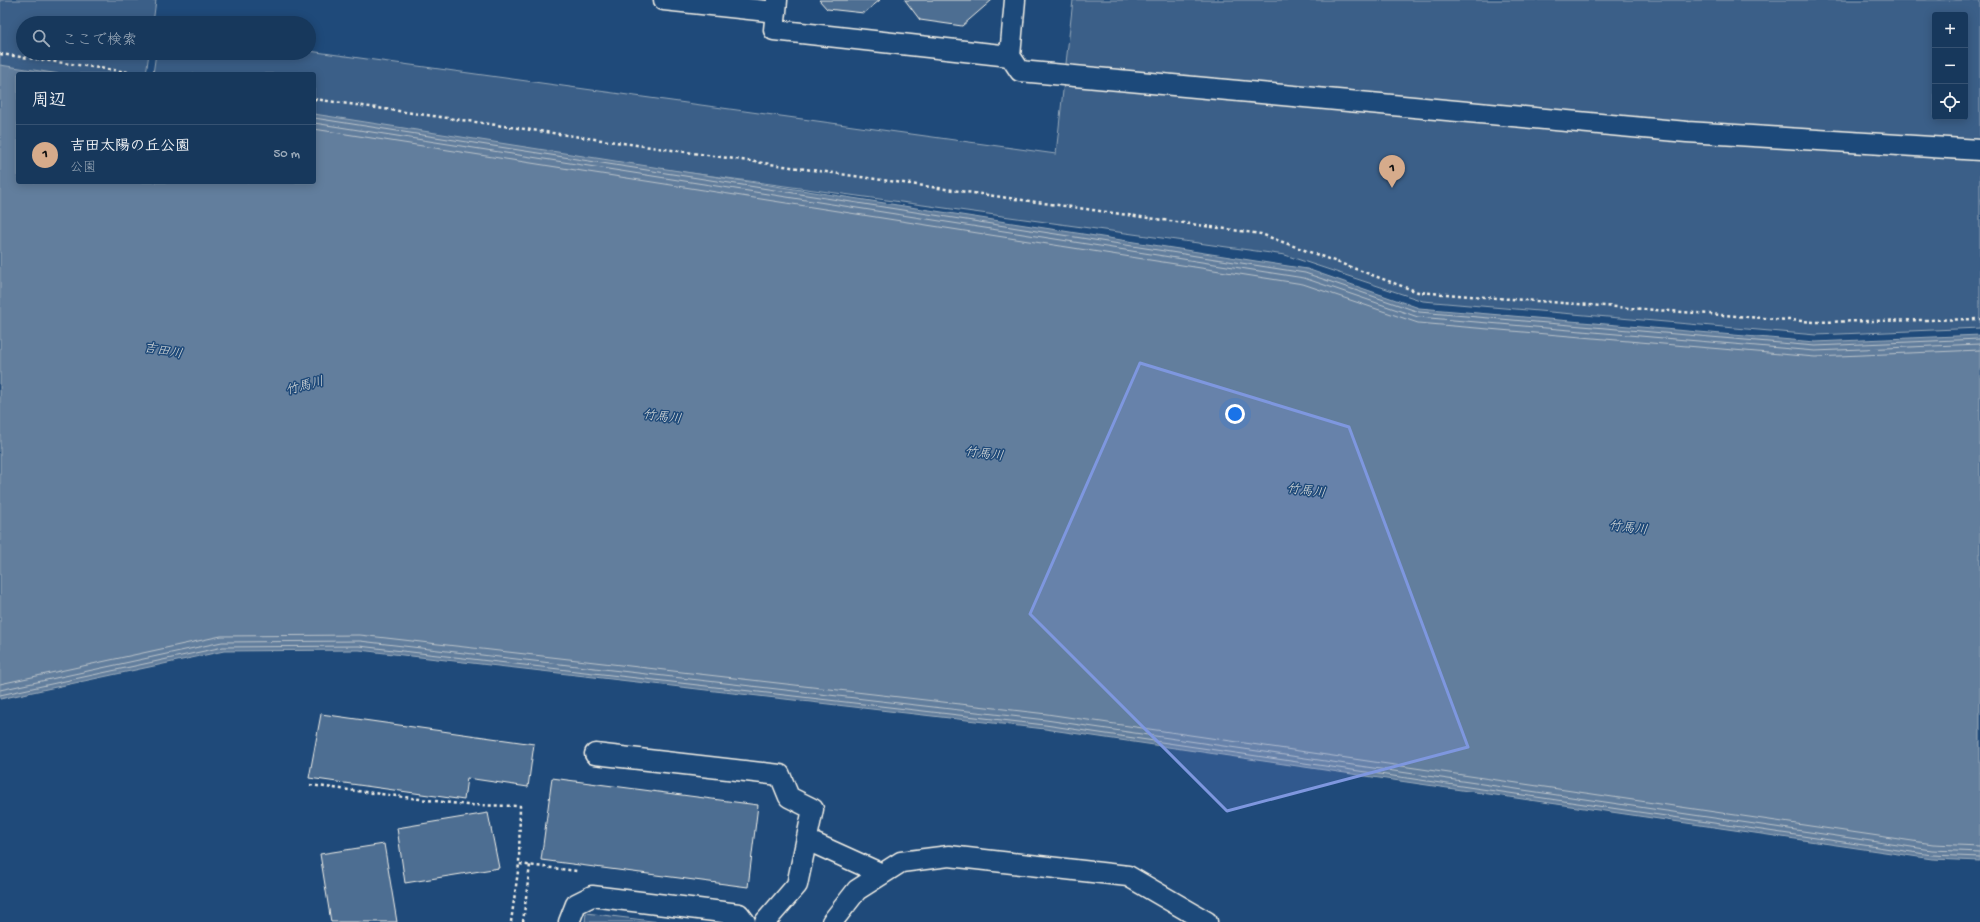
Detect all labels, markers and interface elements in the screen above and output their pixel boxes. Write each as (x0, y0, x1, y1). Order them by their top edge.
map controls (1932, 12, 1968, 120)
button: + (1932, 12, 1968, 48)
search box (16, 16, 316, 60)
icon: search (30, 27, 52, 49)
text: ここで検索 (62, 32, 137, 50)
button: − (1932, 48, 1968, 84)
button: locate (1932, 84, 1968, 120)
text: 周辺 (32, 92, 66, 112)
text: 吉田太陽の丘公園 (70, 138, 190, 156)
text: 1 (42, 147, 48, 162)
text: 50 m (273, 147, 300, 162)
pin: 1 (1379, 155, 1405, 188)
text: 公園 (70, 161, 96, 176)
water label: 吉田川 (142, 340, 184, 363)
water label: 竹馬川 (284, 374, 326, 399)
your location (1225, 404, 1245, 424)
water label: 竹馬川 (642, 407, 682, 428)
water label: 竹馬川 (964, 444, 1004, 465)
water label: 竹馬川 (1286, 481, 1326, 502)
water label: 竹馬川 (1608, 518, 1648, 539)

